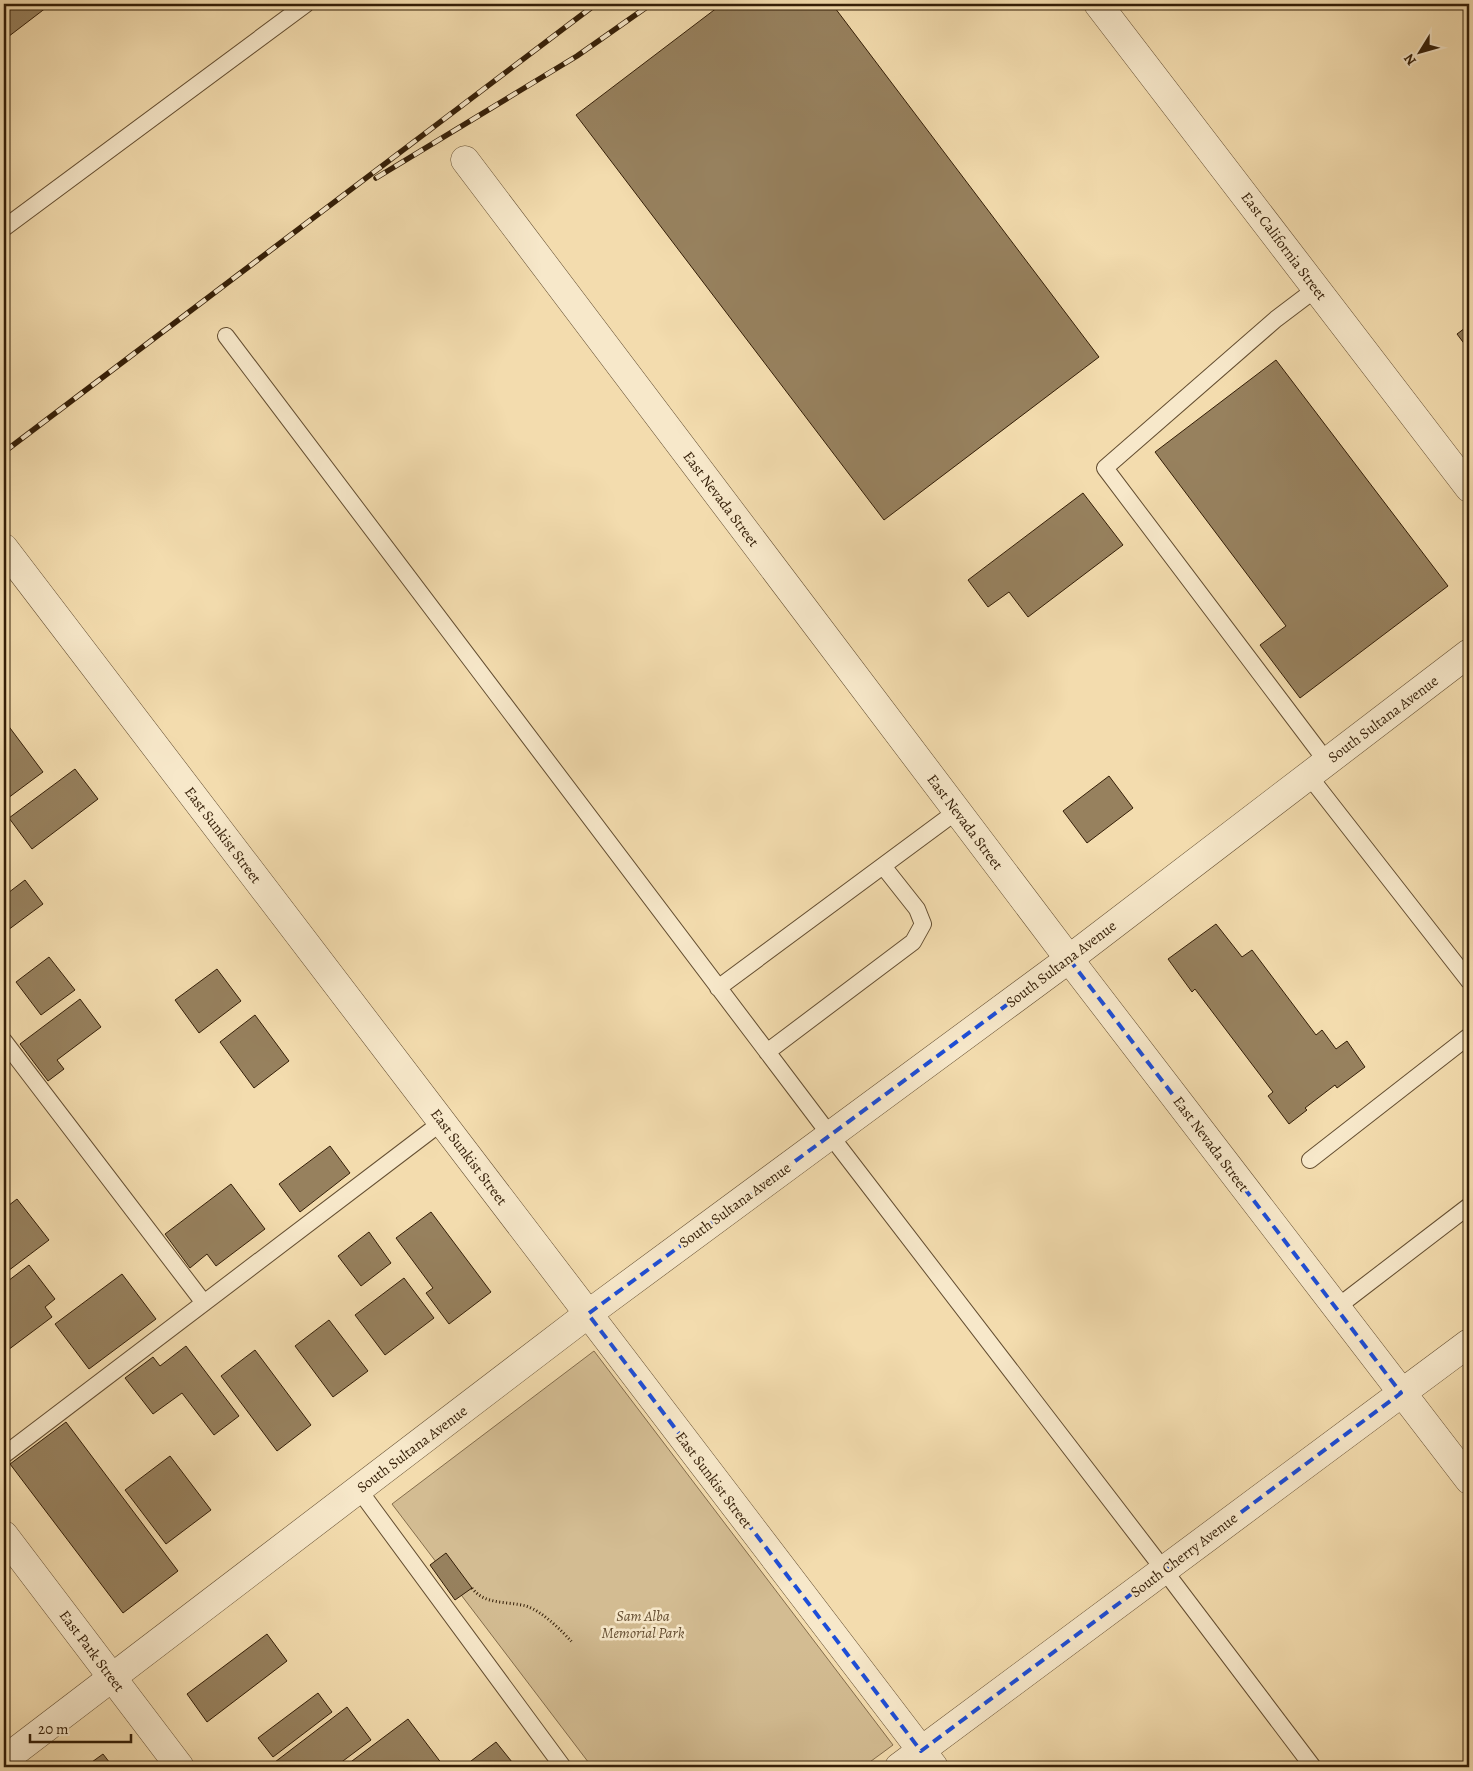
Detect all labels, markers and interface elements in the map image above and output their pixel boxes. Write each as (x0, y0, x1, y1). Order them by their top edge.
north arrow (1396, 28, 1446, 78)
text: N (1399, 50, 1421, 69)
street label: East California Street (1237, 188, 1331, 304)
street label: East Nevada Street (678, 447, 764, 551)
street label: South Sultana Avenue (1324, 671, 1443, 767)
street label: East Nevada Street (922, 770, 1008, 874)
street label: East Sunkist Street (180, 783, 266, 888)
street label: South Sultana Avenue (1002, 916, 1121, 1012)
street label: East Nevada Street (1168, 1092, 1254, 1196)
street label: East Sunkist Street (426, 1105, 512, 1210)
street label: South Sultana Avenue (675, 1157, 795, 1252)
street label: South Sultana Avenue (353, 1401, 472, 1497)
street label: East Sunkist Street (671, 1428, 757, 1533)
street label: South Cherry Avenue (1126, 1508, 1242, 1602)
street label: East Park Street (55, 1606, 129, 1696)
park label: Sam Alba Memorial Park (602, 1606, 685, 1643)
scale bar (30, 1711, 131, 1743)
text: 20 m (38, 1719, 69, 1739)

